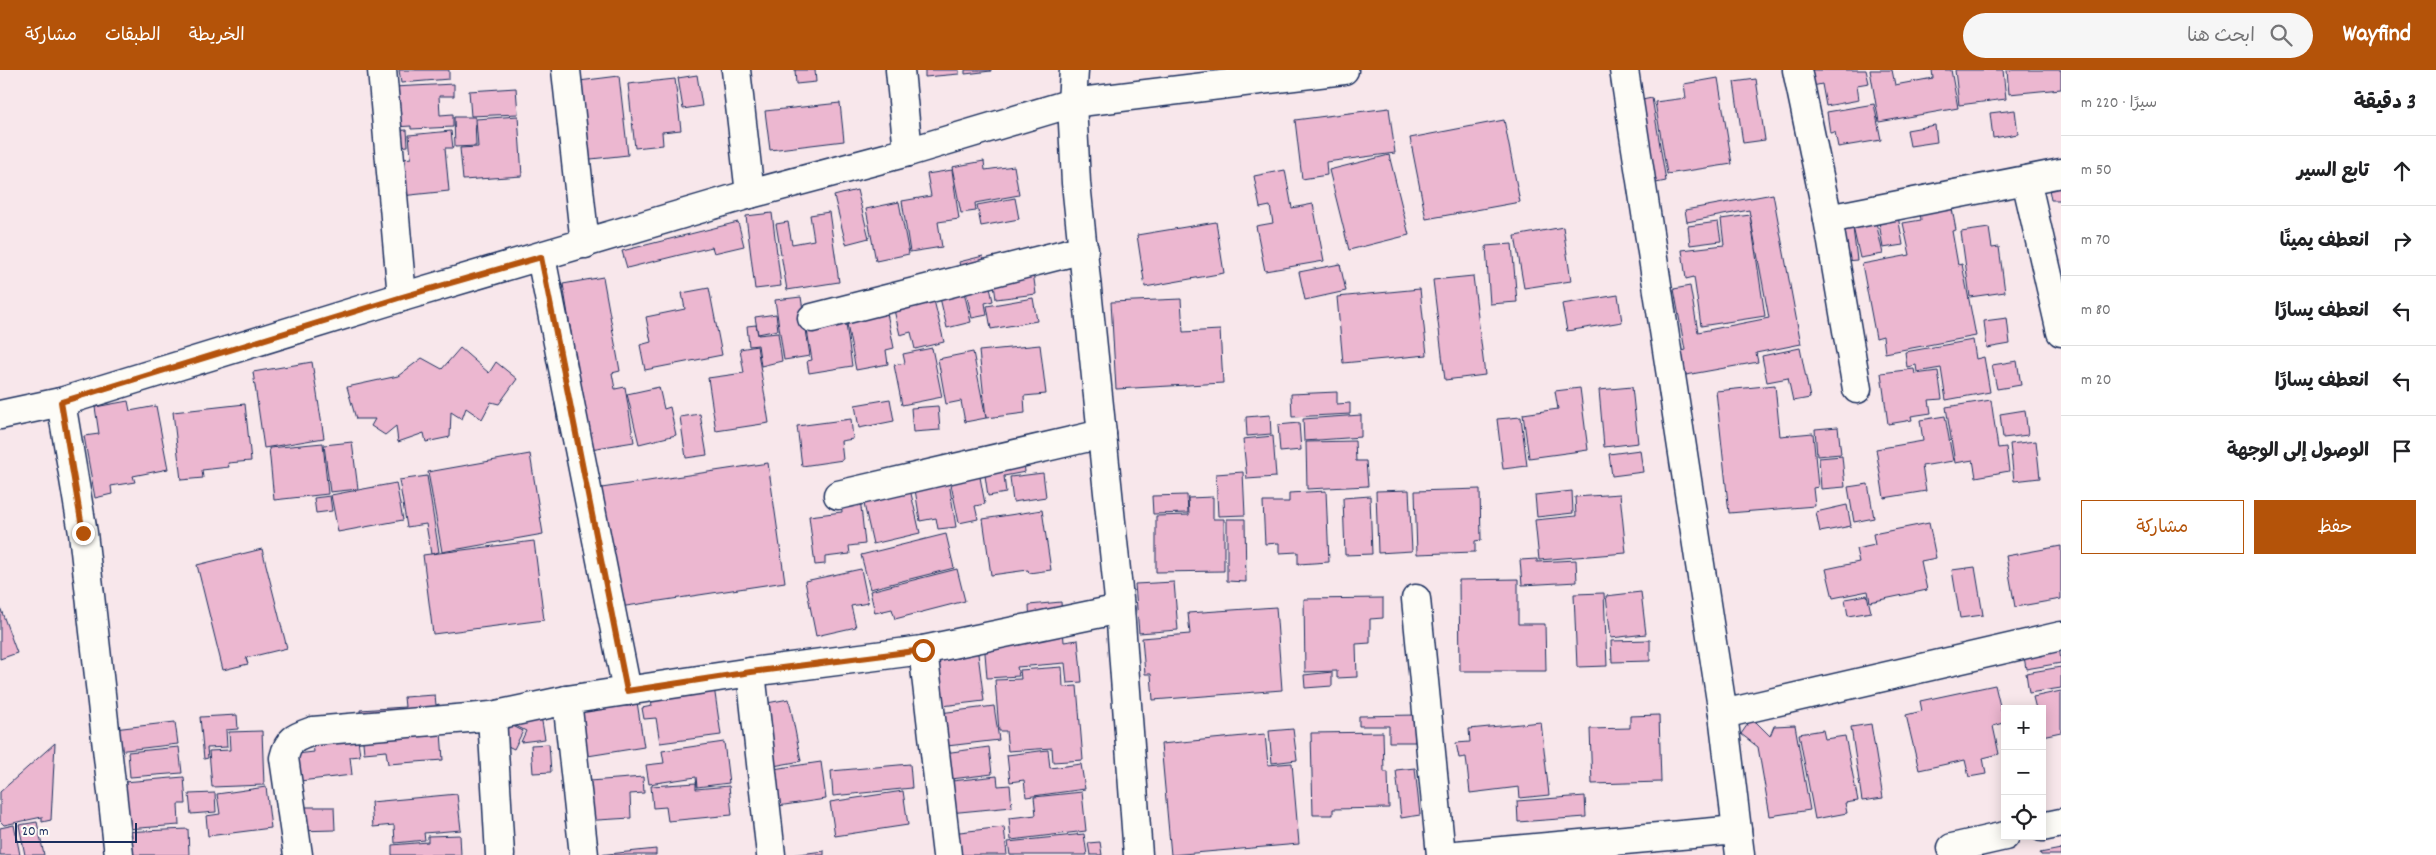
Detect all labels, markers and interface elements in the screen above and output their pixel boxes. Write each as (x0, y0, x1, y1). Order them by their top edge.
search box (1963, 13, 2313, 58)
text: Wayfind (2343, 18, 2411, 52)
icon: search (2267, 21, 2295, 49)
text: مشاركة (25, 24, 77, 49)
text: الطبقات (105, 24, 161, 49)
text: الخريطة (189, 24, 245, 49)
text: ابحث هنا (2187, 24, 2255, 51)
text: 3 دقيقة (2353, 89, 2416, 119)
text: سيرًا · 220 m (2081, 92, 2157, 115)
icon: ahead (2388, 157, 2416, 185)
text: 50 m (2081, 159, 2112, 182)
text: تابع السير (2297, 159, 2369, 186)
icon: right (2388, 227, 2416, 255)
text: 70 m (2081, 229, 2111, 252)
text: انعطف يمينًا (2280, 229, 2369, 256)
icon: left (2388, 297, 2416, 325)
text: 80 m (2081, 299, 2111, 322)
text: انعطف يسارًا (2275, 299, 2369, 326)
icon: left (2388, 367, 2416, 395)
text: 20 m (2081, 369, 2111, 392)
text: انعطف يسارًا (2275, 369, 2369, 396)
icon: arrive (2388, 437, 2416, 465)
text: الوصول إلى الوجهة (2227, 439, 2369, 466)
button: مشاركة (2081, 500, 2244, 554)
button: حفظ (2254, 500, 2416, 554)
route end (72, 522, 95, 545)
route start (912, 639, 935, 662)
map controls (2001, 705, 2046, 840)
button: + (2001, 705, 2046, 750)
button: − (2001, 750, 2046, 795)
button: locate (2001, 795, 2046, 840)
scale bar (15, 820, 138, 843)
text: 20 m (22, 822, 49, 842)

